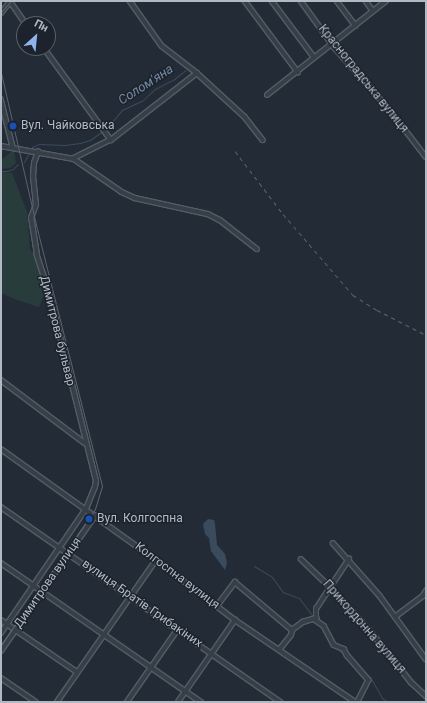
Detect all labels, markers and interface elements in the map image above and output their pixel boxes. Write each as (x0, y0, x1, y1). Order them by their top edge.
north arrow (16, 16, 56, 56)
text: Пн (32, 17, 50, 35)
street label: Красноградська вулиця (315, 22, 411, 136)
water label: Солом'яна (116, 61, 176, 109)
place label: Вул. Чайковська (21, 119, 115, 133)
marker: Вул. Чайковська (8, 121, 18, 131)
street label: Димитрова бульвар (36, 274, 78, 388)
place label: Вул. Колгоспна (97, 512, 183, 526)
marker: Вул. Колгоспна (84, 514, 94, 524)
street label: Димитрова вулиця (11, 535, 85, 631)
street label: Колгоспна вулиця (132, 539, 222, 613)
street label: вулиця Братів Грибакіних (79, 557, 205, 651)
street label: Прикордонна вулиця (319, 577, 409, 677)

